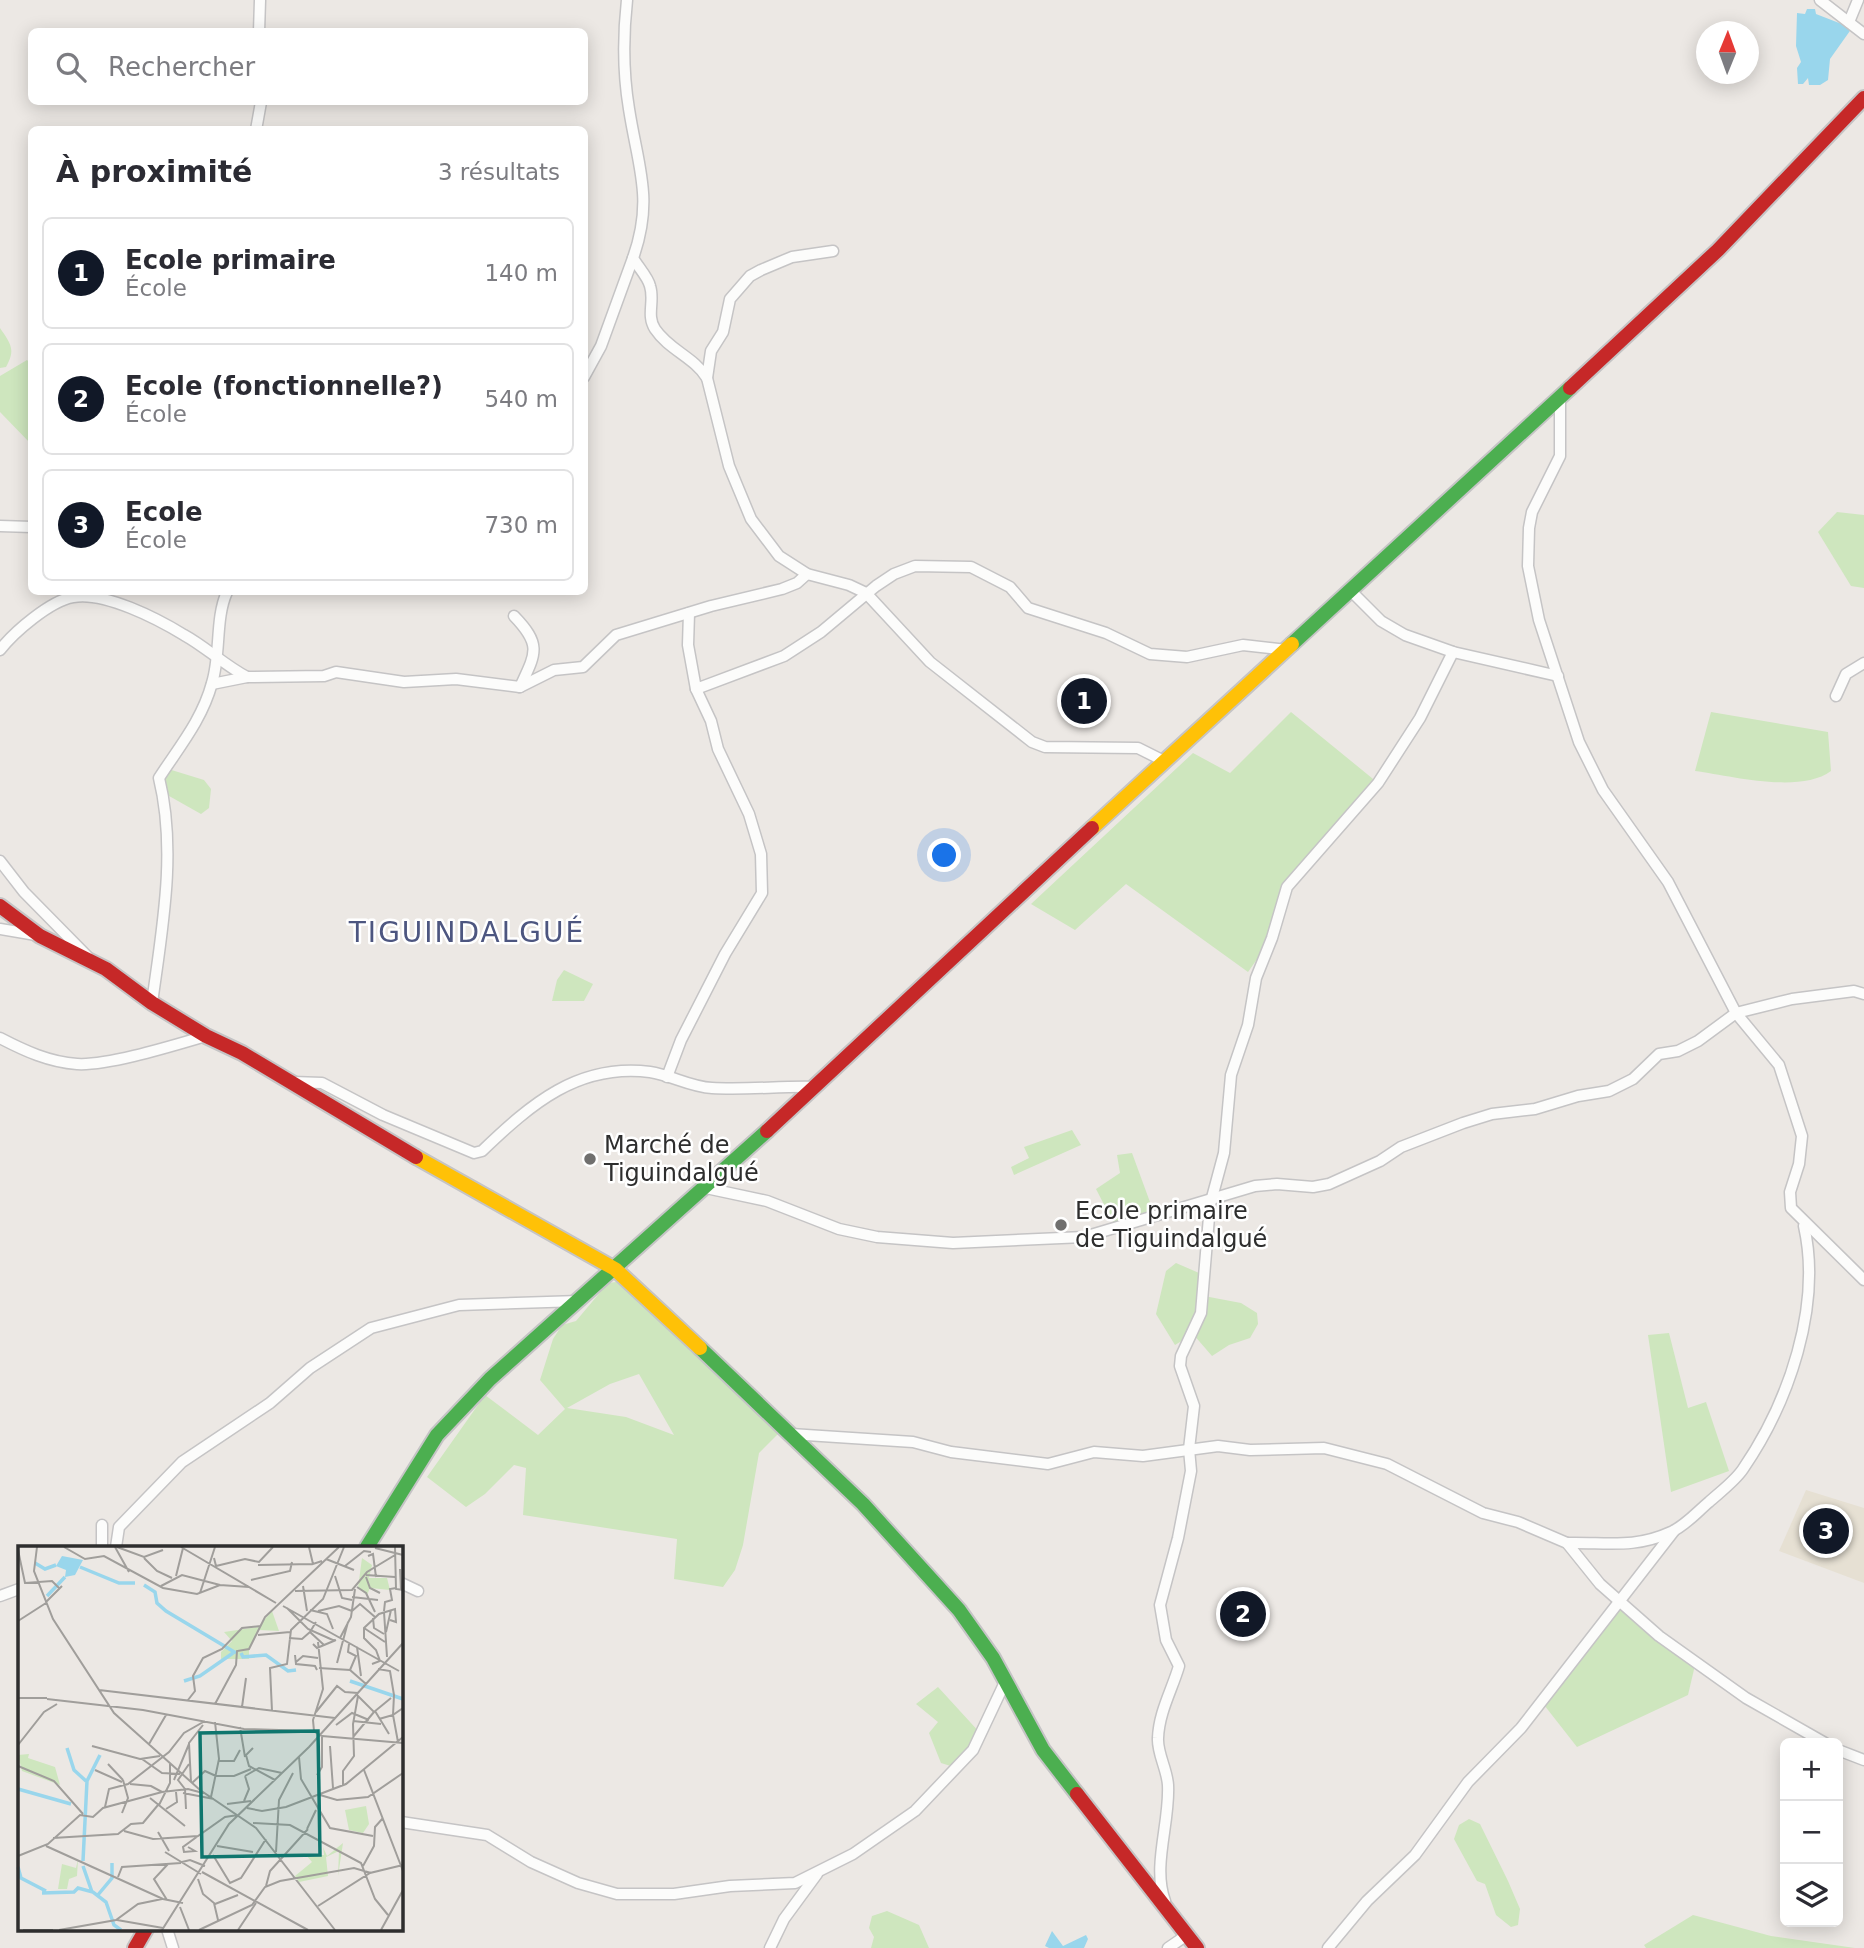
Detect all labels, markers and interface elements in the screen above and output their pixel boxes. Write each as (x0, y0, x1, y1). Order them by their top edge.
north arrow (1696, 21, 1759, 84)
search box (28, 28, 588, 105)
icon: search (52, 48, 90, 86)
text: Rechercher (108, 52, 255, 82)
text: À proximité (56, 154, 252, 189)
text: 3 résultats (438, 159, 560, 185)
text: Ecole primaire (125, 245, 336, 275)
text: 1 (73, 260, 89, 286)
text: 140 m (484, 260, 558, 286)
text: École (125, 275, 187, 301)
text: Ecole (fonctionnelle?) (125, 371, 443, 401)
text: 2 (73, 386, 89, 412)
text: 540 m (484, 386, 558, 412)
text: École (125, 401, 187, 427)
text: Ecole (125, 497, 203, 527)
text: 3 (73, 512, 89, 538)
text: 730 m (484, 512, 558, 538)
text: École (125, 527, 187, 553)
pin: 1 (1061, 675, 1107, 727)
your location (927, 838, 961, 872)
district label: TIGUINDALGUÉ (348, 915, 585, 949)
place label: Marché de Tiguindalgué (603, 1131, 759, 1187)
marker: Marché de Tiguindalgué (582, 1151, 598, 1167)
place label: Ecole primaire de Tiguindalgué (1075, 1197, 1267, 1253)
marker: Ecole primaire de Tiguindalgué (1053, 1217, 1069, 1233)
pin: 3 (1803, 1505, 1849, 1557)
inset map (18, 1546, 402, 1930)
pin: 2 (1220, 1588, 1266, 1640)
map controls (1780, 1738, 1843, 1927)
button: + (1780, 1738, 1843, 1801)
button: − (1780, 1801, 1843, 1864)
button: layers (1780, 1864, 1843, 1927)

